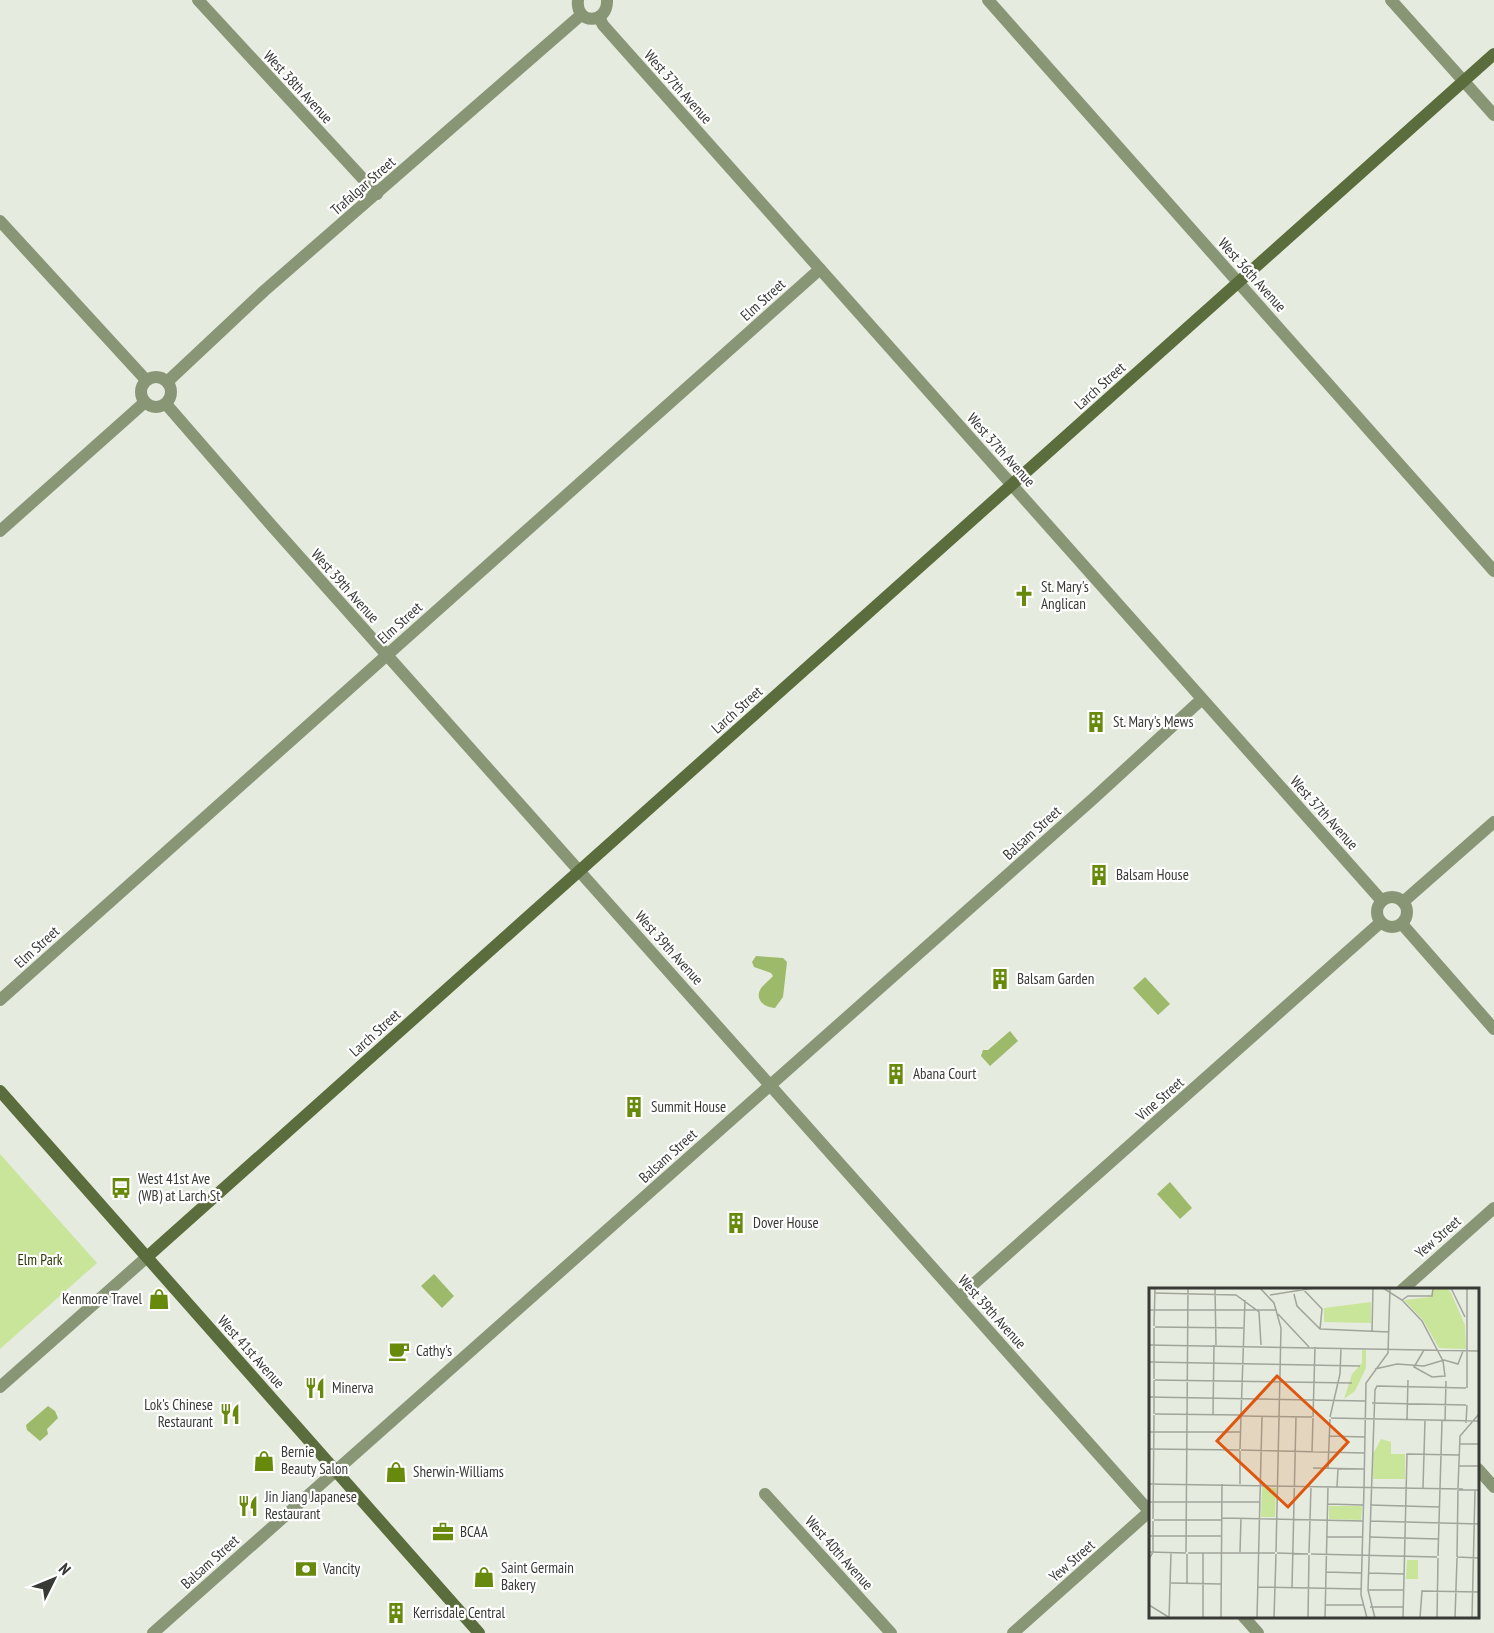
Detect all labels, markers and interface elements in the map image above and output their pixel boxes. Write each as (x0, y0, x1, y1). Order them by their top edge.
street label: West 38th Avenue (260, 46, 337, 127)
street label: West 37th Avenue (640, 46, 717, 128)
street label: Trafalgar Street (326, 152, 399, 219)
street label: West 36th Avenue (1214, 234, 1291, 316)
street label: Elm Street (736, 275, 789, 325)
street label: Larch Street (1070, 358, 1129, 414)
street label: West 37th Avenue (963, 409, 1040, 491)
street label: West 39th Avenue (307, 545, 384, 627)
place label: St. Mary's Anglican (1041, 577, 1089, 613)
church icon: St. Mary's Anglican (1012, 584, 1036, 608)
street label: Elm Street (373, 598, 426, 648)
street label: Larch Street (707, 682, 766, 738)
building icon: St. Mary's Mews (1084, 710, 1108, 734)
place label: St. Mary's Mews (1113, 712, 1193, 731)
street label: West 37th Avenue (1286, 772, 1363, 854)
street label: Balsam Street (999, 802, 1065, 864)
building icon: Balsam House (1087, 863, 1111, 887)
place label: Balsam House (1116, 865, 1189, 884)
street label: West 39th Avenue (631, 907, 708, 989)
street label: Elm Street (10, 922, 63, 972)
building icon: Balsam Garden (988, 967, 1012, 991)
place label: Balsam Garden (1017, 969, 1094, 988)
street label: Larch Street (345, 1005, 404, 1061)
building icon: Abana Court (884, 1062, 908, 1086)
place label: Abana Court (913, 1064, 976, 1083)
street label: Vine Street (1131, 1073, 1187, 1125)
building icon: Summit House (622, 1095, 646, 1119)
place label: Summit House (651, 1097, 726, 1116)
street label: Balsam Street (635, 1125, 701, 1187)
place label: West 41st Ave (WB) at Larch St (138, 1169, 220, 1205)
bus stop icon: West 41st Ave (WB) at Larch St (109, 1176, 133, 1200)
building icon: Dover House (724, 1211, 748, 1235)
street label: Yew Street (1411, 1212, 1465, 1262)
place label: Dover House (753, 1213, 819, 1232)
park label: Elm Park (17, 1250, 63, 1269)
street label: West 39th Avenue (954, 1271, 1031, 1353)
shop icon: Kenmore Travel (147, 1287, 171, 1311)
inset map (1149, 1288, 1479, 1618)
place label: Kenmore Travel (62, 1289, 143, 1308)
street label: West 41st Avenue (214, 1311, 289, 1392)
cafe icon: Cathy's (387, 1339, 411, 1363)
place label: Cathy's (416, 1341, 452, 1360)
restaurant icon: Minerva (303, 1376, 327, 1400)
place label: Minerva (332, 1378, 374, 1397)
place label: Lok's Chinese Restaurant (144, 1395, 213, 1431)
restaurant icon: Lok's Chinese Restaurant (218, 1402, 242, 1426)
place label: Bernie Beauty Salon (281, 1442, 348, 1478)
shop icon: Bernie Beauty Salon (252, 1449, 276, 1473)
shop icon: Sherwin-Williams (384, 1460, 408, 1484)
place label: Sherwin-Williams (413, 1462, 504, 1481)
place label: Jin Jiang Japanese Restaurant (264, 1487, 357, 1523)
restaurant icon: Jin Jiang Japanese Restaurant (236, 1494, 260, 1518)
street label: West 40th Avenue (801, 1512, 878, 1594)
office icon: BCAA (431, 1520, 455, 1544)
place label: BCAA (460, 1522, 489, 1541)
street label: Balsam Street (177, 1531, 243, 1593)
street label: Yew Street (1045, 1536, 1099, 1586)
north arrow (24, 1549, 84, 1609)
bank icon: Vancity (294, 1557, 318, 1581)
place label: Saint Germain Bakery (501, 1558, 574, 1594)
text: N (55, 1559, 75, 1579)
place label: Vancity (322, 1559, 361, 1578)
shop icon: Saint Germain Bakery (472, 1565, 496, 1589)
building icon: Kerrisdale Central (384, 1601, 408, 1625)
place label: Kerrisdale Central (413, 1603, 505, 1622)

